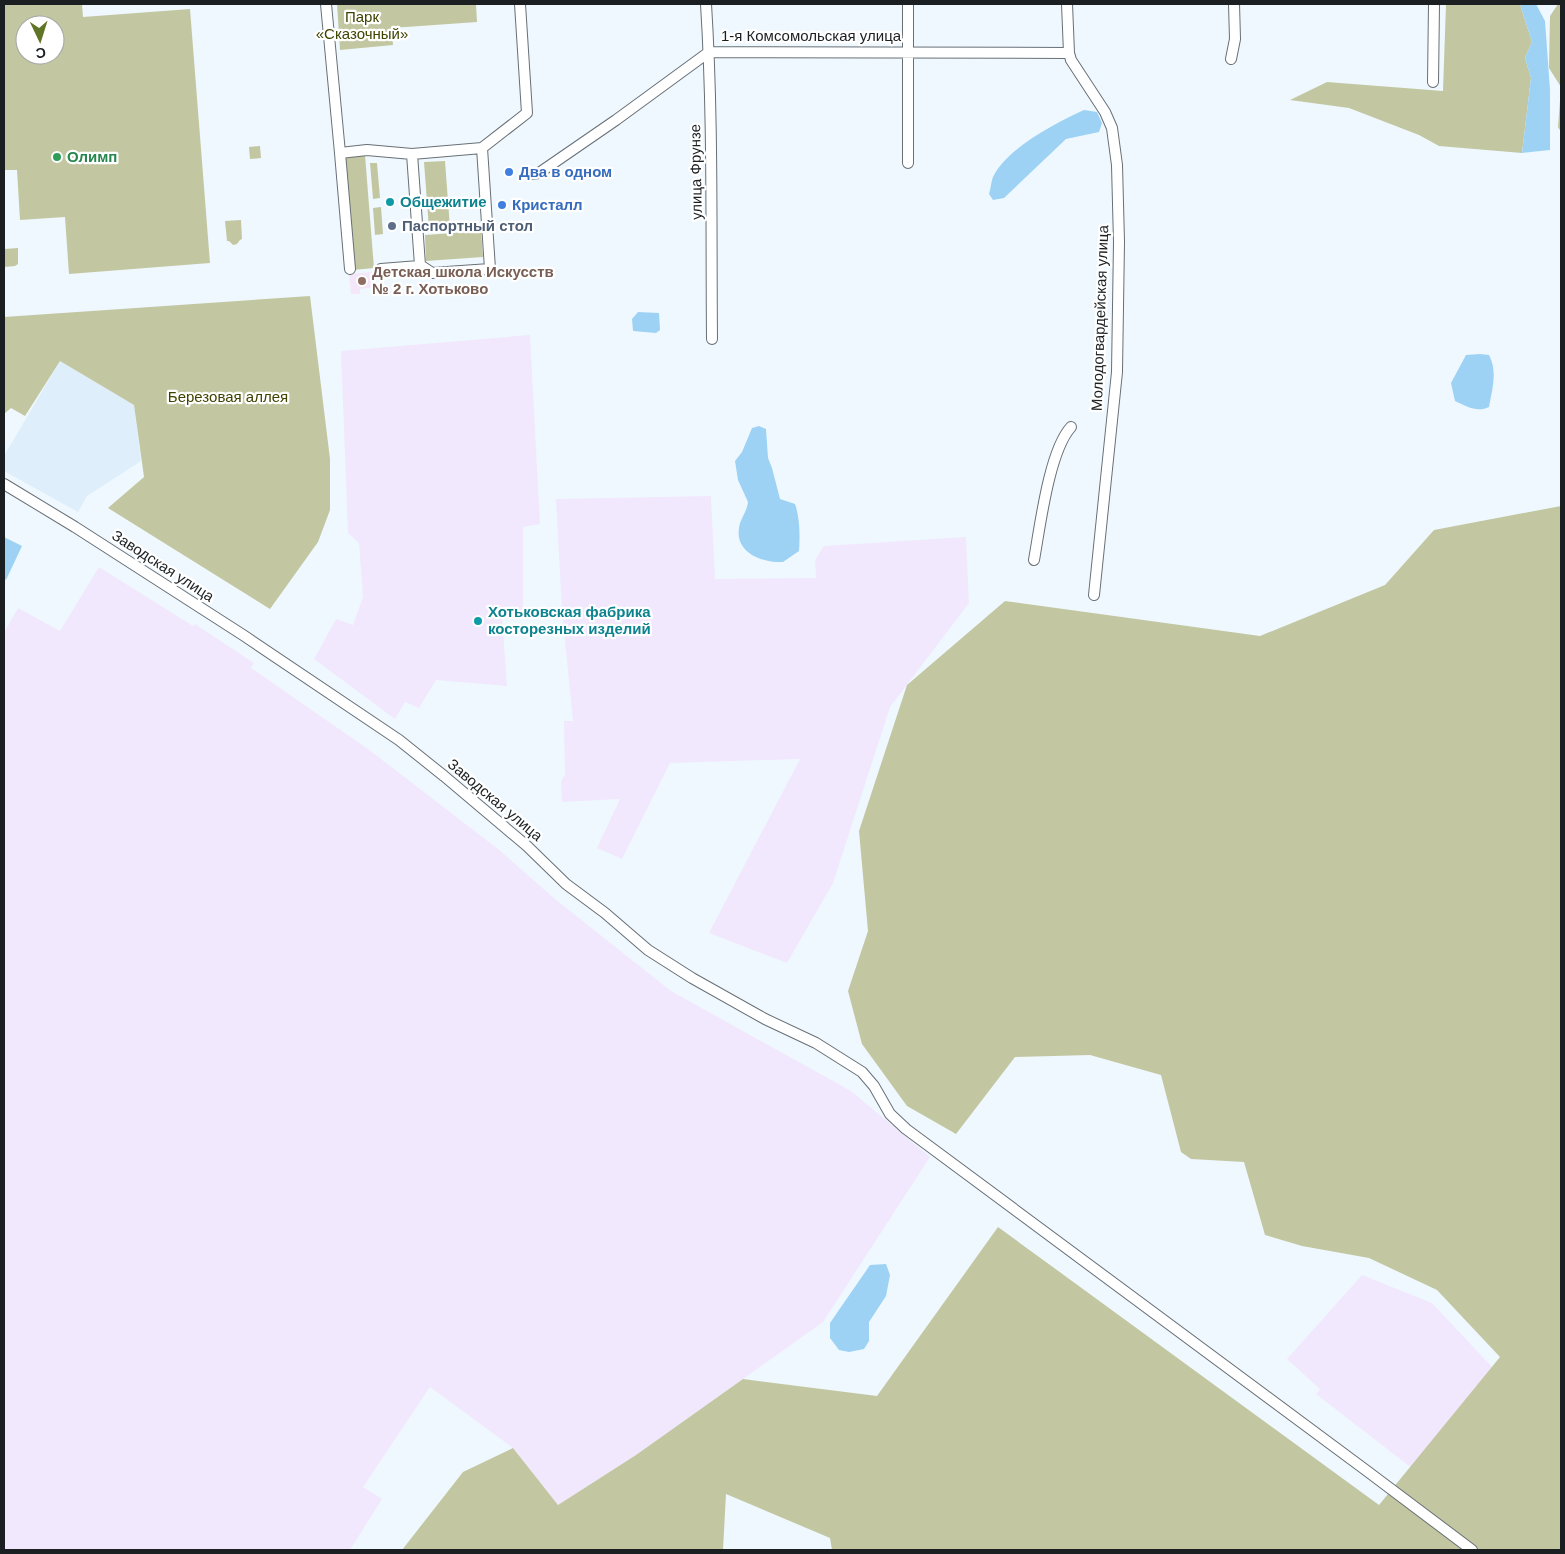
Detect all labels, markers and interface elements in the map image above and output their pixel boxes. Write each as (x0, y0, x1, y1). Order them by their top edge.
park label: Парк «Сказочный» (316, 8, 408, 42)
north arrow (15, 15, 65, 65)
street label: 1-я Комсомольская улица (721, 27, 902, 44)
text: С (35, 45, 47, 61)
street label: улица Фрунзе (686, 124, 705, 220)
place label: Олимп (67, 148, 117, 165)
marker: Олимп (51, 151, 63, 163)
place label: Два в одном (519, 163, 612, 180)
marker: Два в одном (503, 166, 515, 178)
place label: Общежитие (400, 193, 487, 210)
marker: Общежитие (384, 196, 396, 208)
place label: Кристалл (512, 196, 583, 213)
marker: Кристалл (496, 199, 508, 211)
place label: Паспортный стол (402, 217, 533, 234)
marker: Паспортный стол (386, 220, 398, 232)
street label: Молодогвардейская улица (1088, 224, 1111, 411)
place label: Детская школа Искусств № 2 г. Хотьково (372, 263, 554, 297)
marker: Детская школа Искусств № 2 г. Хотьково (356, 275, 368, 287)
park label: Березовая аллея (168, 388, 288, 405)
street label: Заводская улица (109, 526, 218, 605)
place label: Хотьковская фабрика косторезных изделий (488, 603, 651, 637)
marker: Хотьковская фабрика косторезных изделий (472, 615, 484, 627)
street label: Заводская улица (445, 755, 547, 845)

